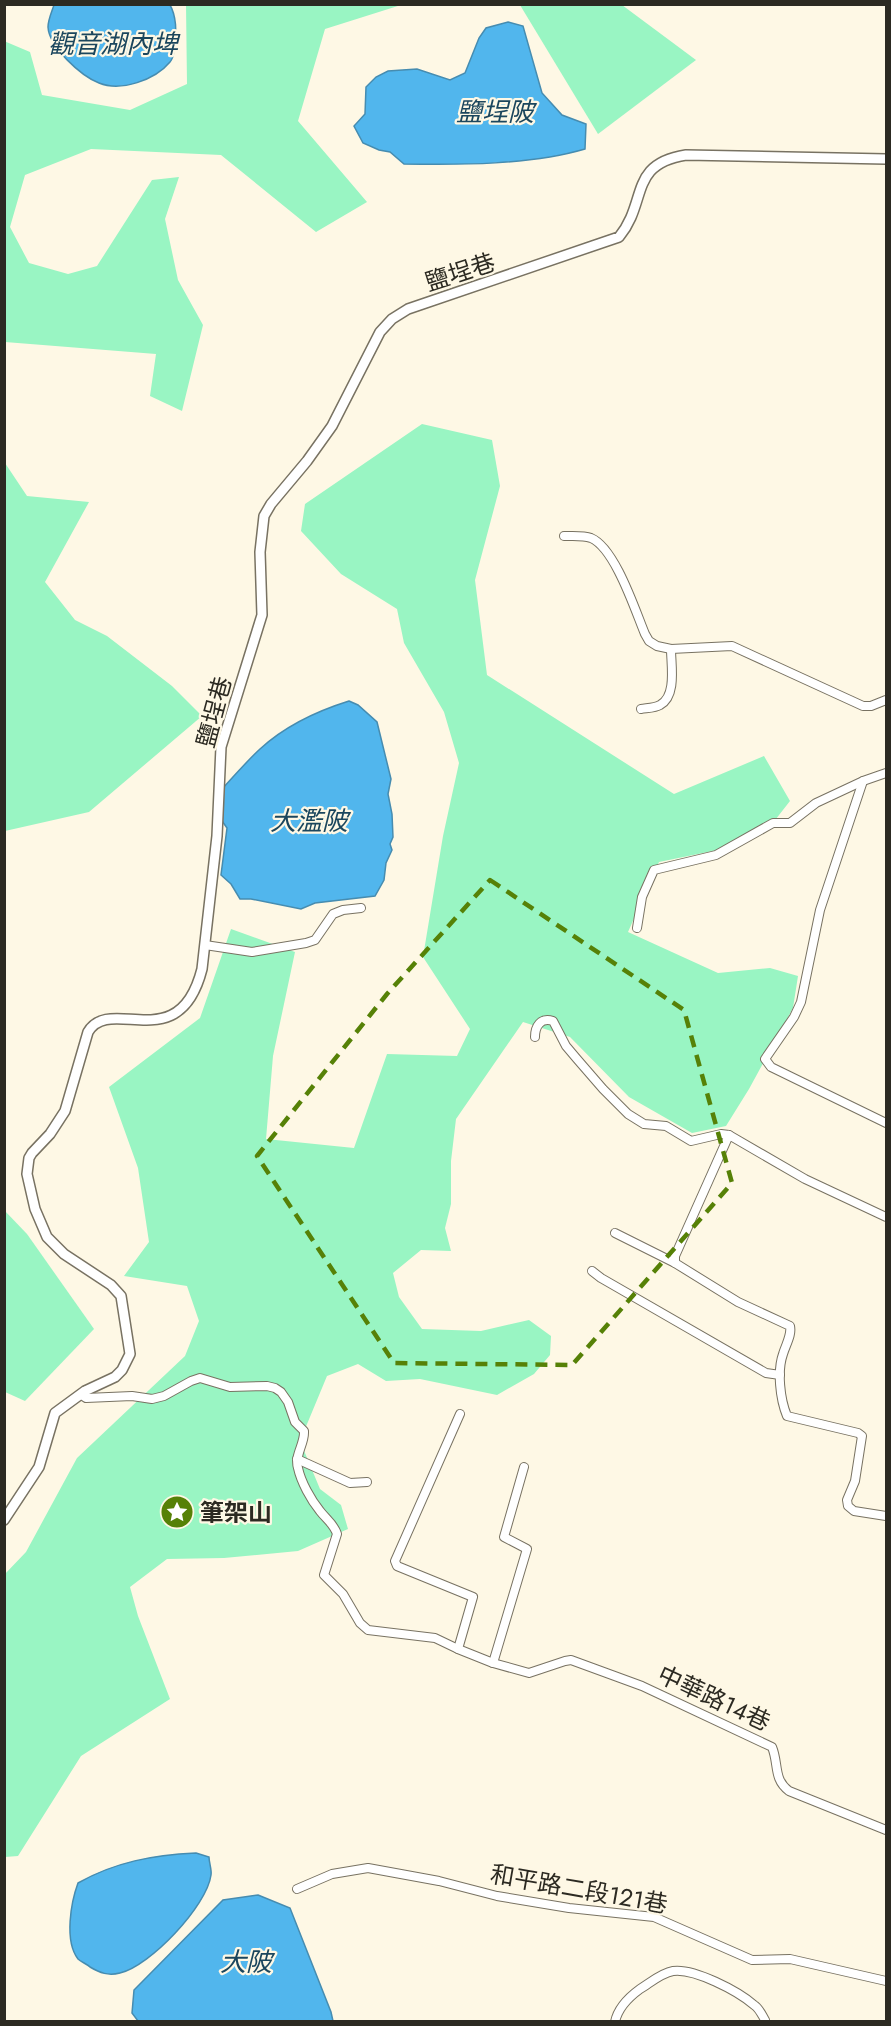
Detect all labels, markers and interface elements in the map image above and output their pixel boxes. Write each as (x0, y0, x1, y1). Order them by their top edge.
water label: 觀音湖內埤 (48, 25, 181, 63)
water label: 鹽埕陂 (456, 93, 538, 131)
street label: 鹽埕巷 (420, 244, 500, 300)
street label: 鹽埕巷 (188, 673, 240, 751)
water label: 大濫陂 (270, 802, 352, 840)
place icon: 筆架山 (159, 1494, 195, 1530)
place label: 筆架山 (200, 1495, 272, 1530)
street label: 中華路14巷 (652, 1657, 776, 1739)
street label: 和平路二段121巷 (488, 1856, 670, 1922)
water label: 大陂 (220, 1943, 276, 1981)

